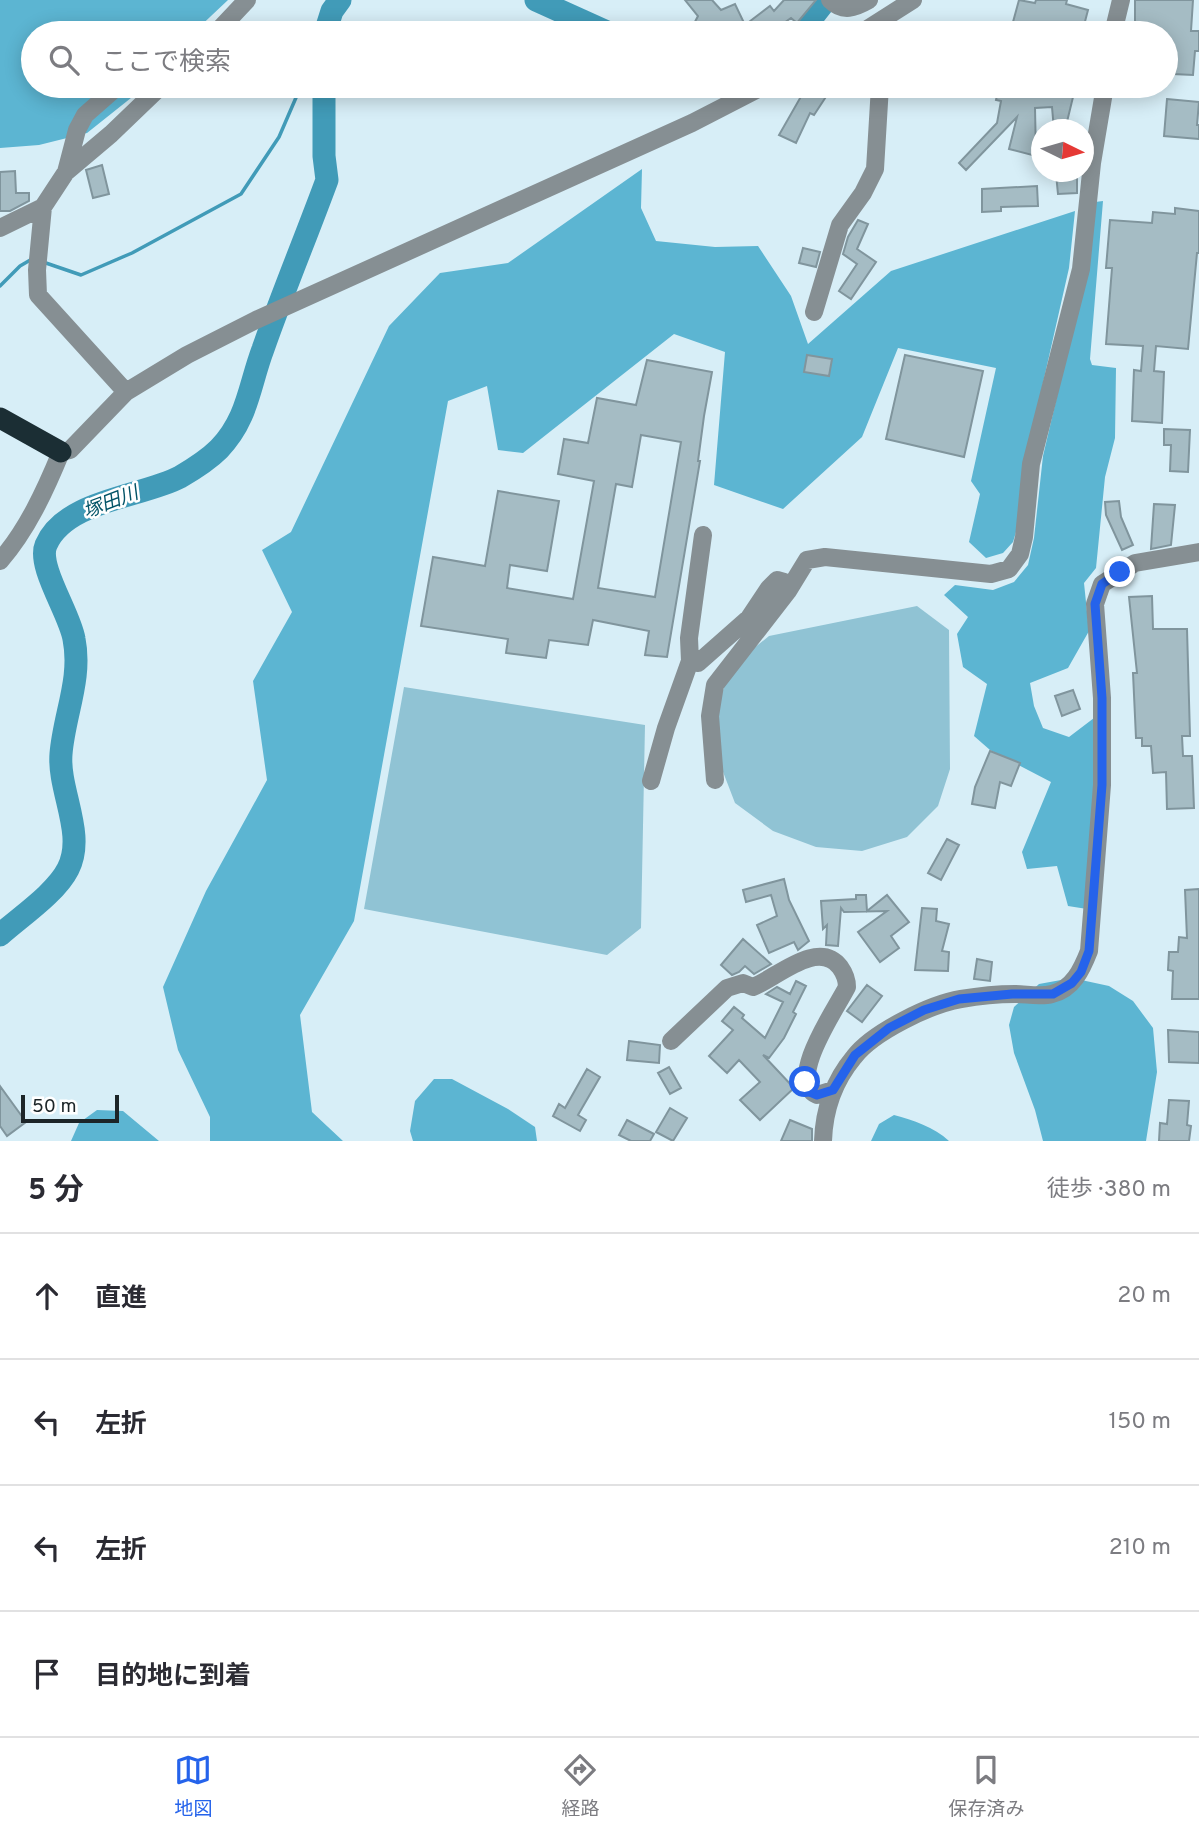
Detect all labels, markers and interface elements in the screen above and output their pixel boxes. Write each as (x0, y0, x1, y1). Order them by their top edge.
search box (21, 21, 1178, 98)
icon: search (45, 41, 83, 79)
text: ここで検索 (101, 47, 231, 80)
north arrow (1031, 119, 1094, 182)
water label: 塚田川 (80, 481, 144, 524)
route end (1104, 556, 1135, 587)
route start (789, 1066, 820, 1097)
scale bar (21, 1092, 119, 1124)
text: 50 m (32, 1095, 77, 1119)
text: 5 分 (28, 1173, 84, 1210)
text: 徒歩 · 380 m (1047, 1176, 1171, 1205)
icon: ahead (28, 1277, 66, 1315)
text: 20 m (1117, 1282, 1171, 1311)
text: 直進 (95, 1283, 147, 1316)
icon: left (28, 1403, 66, 1441)
text: 150 m (1109, 1408, 1171, 1437)
text: 左折 (95, 1409, 147, 1442)
icon: left (28, 1529, 66, 1567)
text: 210 m (1109, 1534, 1171, 1563)
text: 左折 (95, 1535, 147, 1568)
icon: arrive (28, 1655, 66, 1693)
text: 目的地に到着 (95, 1661, 251, 1694)
tab: 地図 (174, 1751, 213, 1822)
tab: 経路 (561, 1751, 600, 1822)
tab: 保存済み (948, 1751, 1025, 1822)

